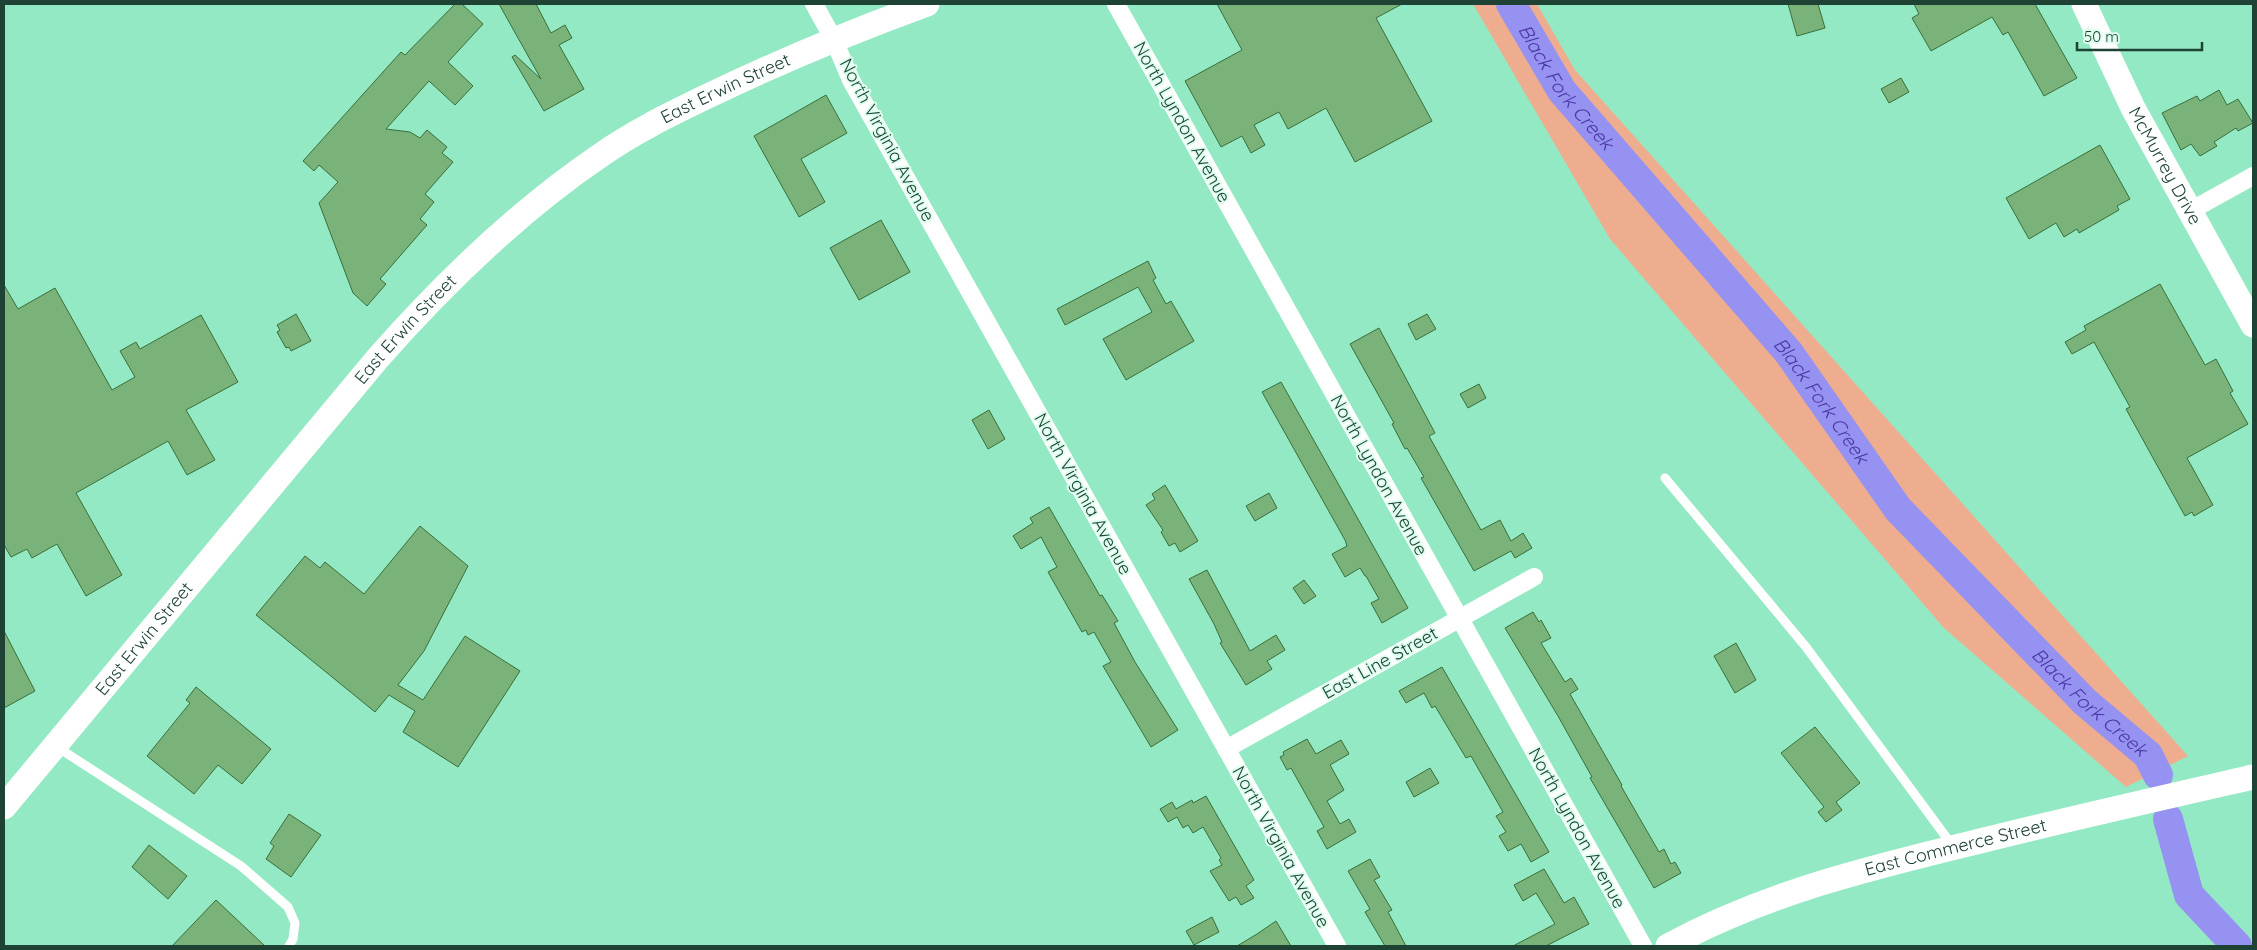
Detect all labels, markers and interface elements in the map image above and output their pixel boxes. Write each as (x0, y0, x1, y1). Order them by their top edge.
water label: Black Fork Creek (1514, 20, 1621, 156)
scale bar (2077, 20, 2202, 52)
text: 50 m (2084, 27, 2119, 46)
street label: North Lyndon Avenue (1129, 37, 1236, 206)
street label: East Erwin Street (657, 48, 794, 129)
street label: North Virginia Avenue (835, 54, 940, 225)
street label: McMurrey Drive (2124, 102, 2207, 229)
street label: East Erwin Street (349, 269, 461, 389)
water label: Black Fork Creek (1769, 332, 1876, 470)
street label: North Lyndon Avenue (1326, 390, 1433, 559)
street label: North Virginia Avenue (1029, 409, 1137, 579)
street label: East Erwin Street (90, 577, 198, 700)
street label: East Line Street (1318, 621, 1442, 704)
water label: Black Fork Creek (2027, 643, 2154, 763)
street label: North Lyndon Avenue (1524, 743, 1631, 912)
street label: North Virginia Avenue (1227, 762, 1335, 932)
street label: East Commerce Street (1862, 813, 2049, 881)

